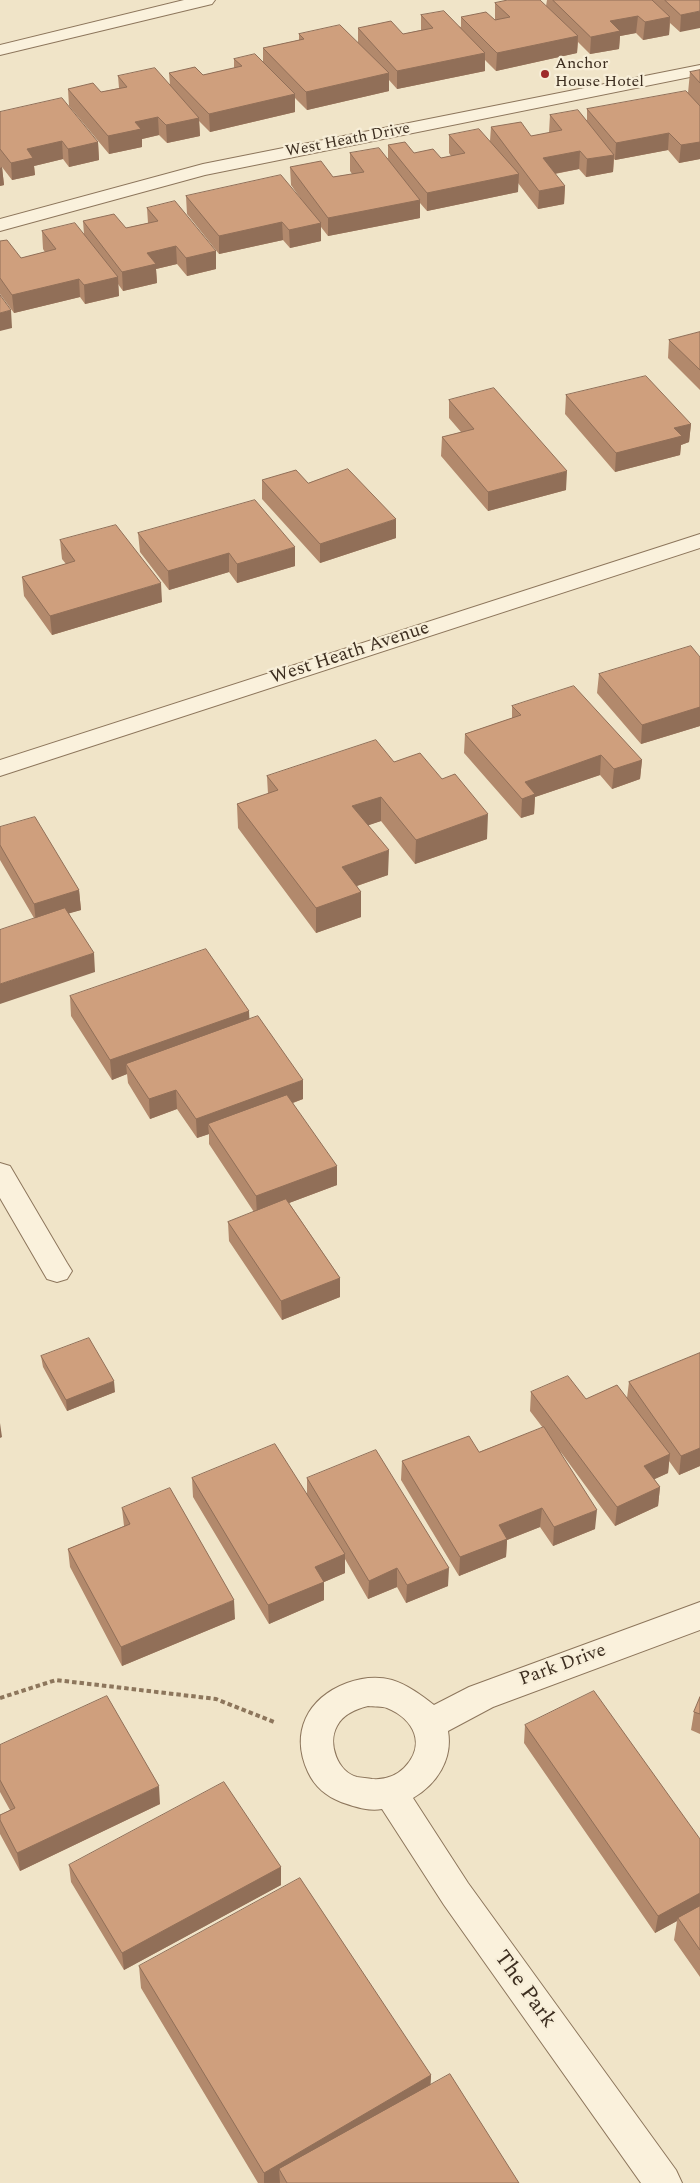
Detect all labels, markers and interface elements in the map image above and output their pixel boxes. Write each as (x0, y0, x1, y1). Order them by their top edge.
place label: Anchor House Hotel (555, 55, 644, 93)
marker: Anchor House Hotel (539, 68, 551, 80)
street label: West Heath Drive (284, 120, 412, 162)
street label: West Heath Avenue (267, 617, 433, 691)
street label: Park Drive (517, 1640, 609, 1692)
street label: The Park (487, 1946, 561, 2034)

